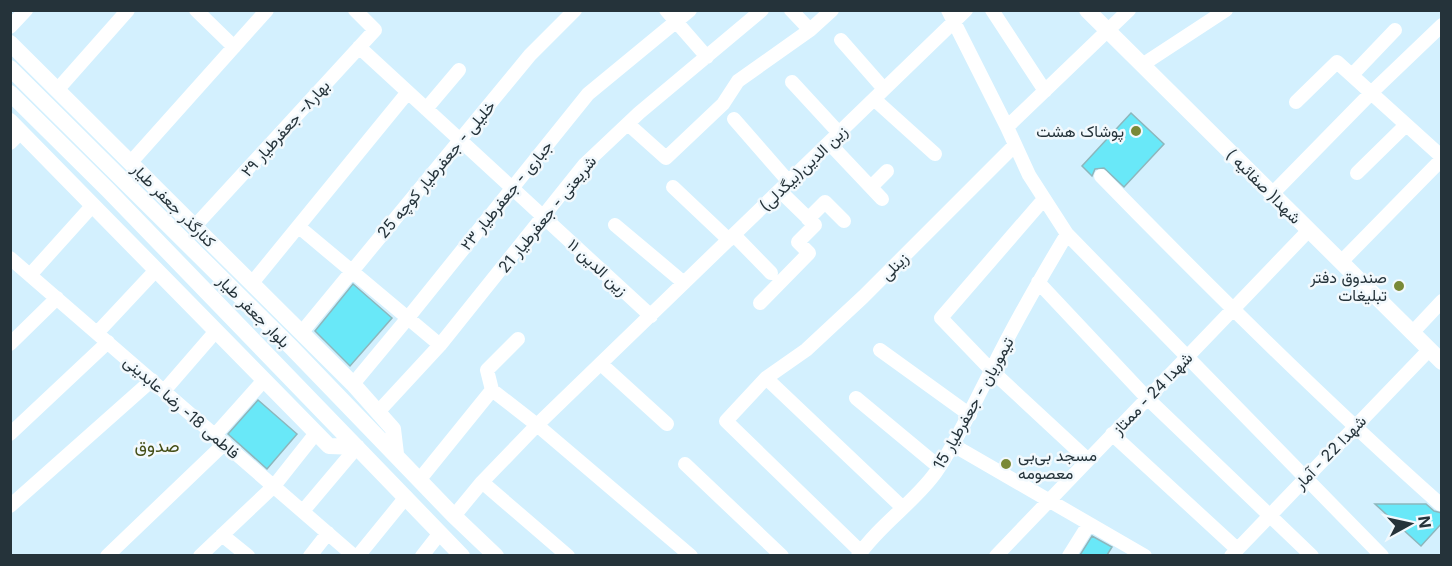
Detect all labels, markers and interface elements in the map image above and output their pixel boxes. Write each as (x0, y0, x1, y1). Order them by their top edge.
street label: بهار۸- جعفرطیار ۲۹ (236, 76, 334, 181)
street label: خلیلی - جعفرطیار کوچه 25 (372, 96, 501, 243)
street label: زین الدین(بیگدلی) (755, 121, 852, 216)
place label: پوشاک هشت (1036, 121, 1124, 143)
marker: پوشاک هشت (1129, 124, 1143, 138)
street label: جباری - جعفرطیار ۲۳ (456, 136, 557, 255)
street label: شهدا( صفائیه ) (1222, 144, 1306, 228)
street label: شریعتی - جعفرطیار 21 (494, 151, 601, 277)
street label: کنارگذر جعفر طیار (126, 158, 220, 252)
street label: زین الدین ۱۱ (563, 234, 632, 301)
street label: زینلی (876, 248, 913, 285)
place label: صندوق دفتر تبلیغات (1309, 267, 1387, 305)
street label: بلوار جعفر طیار (212, 270, 295, 352)
marker: صندوق دفتر تبلیغات (1392, 279, 1406, 293)
street label: تیموریان - جعفرطیار 15 (928, 333, 1019, 473)
street label: شهدا 24 - ممتاز (1107, 348, 1197, 440)
street label: فاطمی 18- رضا عابدینی (119, 351, 244, 464)
street label: شهدا 22 - آمار (1289, 411, 1371, 495)
district label: صدوق (134, 435, 180, 457)
place label: مسجد بی‌بی معصومه (1018, 445, 1097, 484)
marker: مسجد بی‌بی معصومه (999, 457, 1013, 471)
north arrow (1380, 494, 1440, 554)
text: N (1414, 514, 1436, 529)

